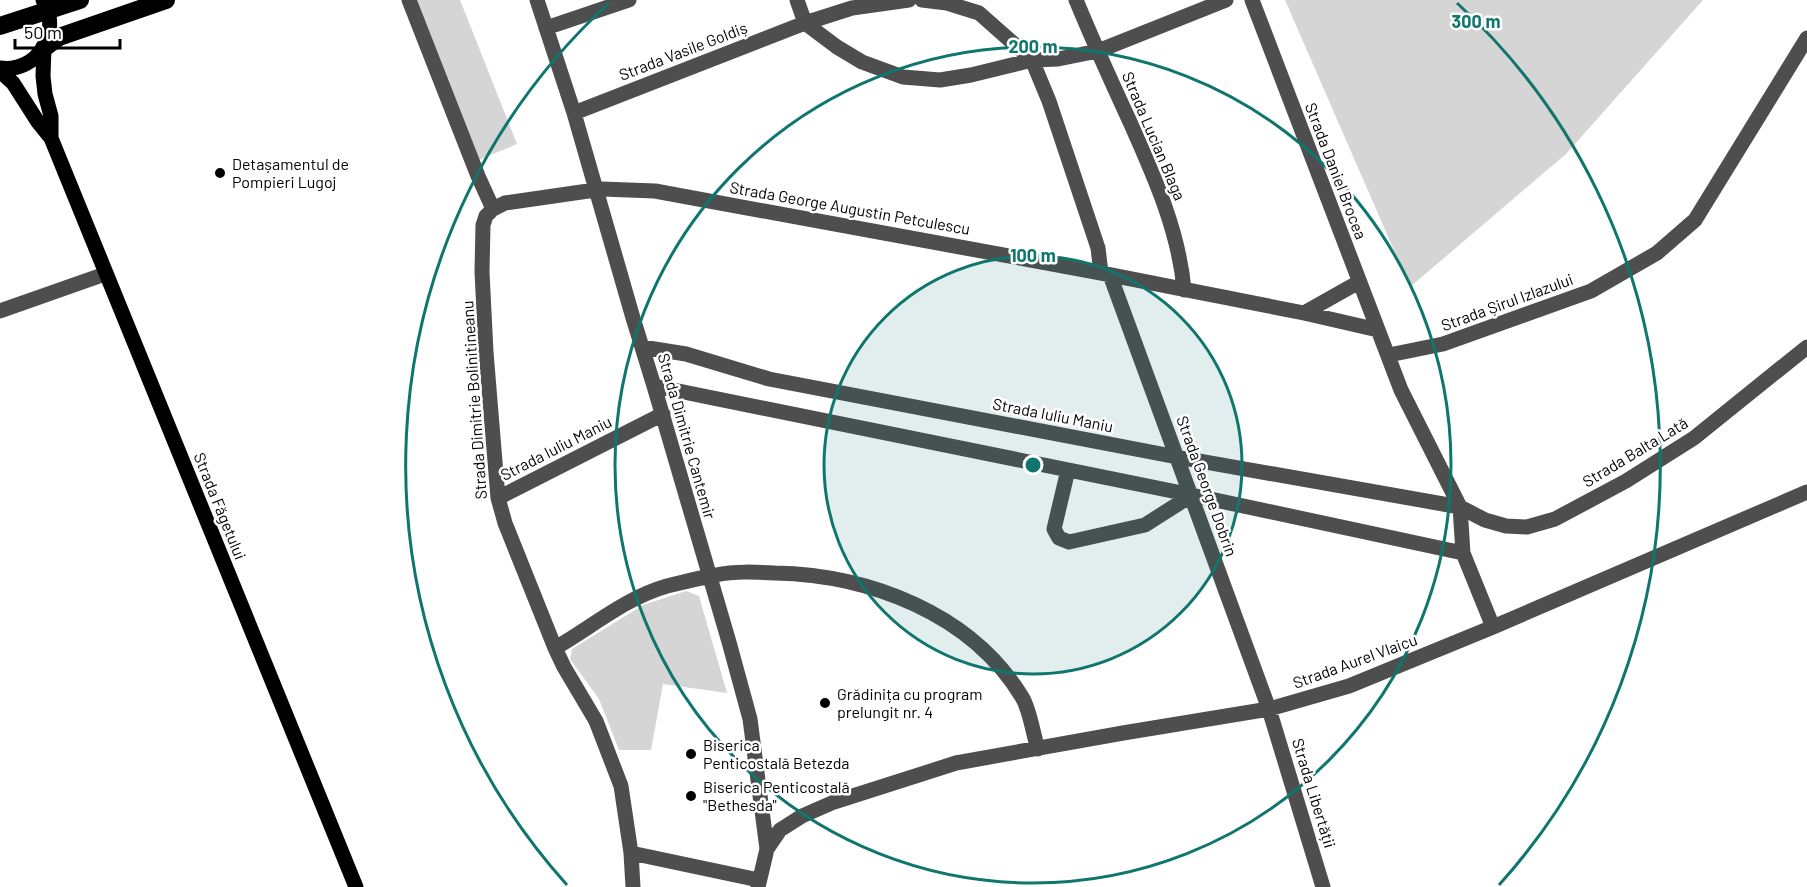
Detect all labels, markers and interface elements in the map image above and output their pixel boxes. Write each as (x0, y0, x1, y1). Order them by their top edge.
text: 300 m (1452, 10, 1500, 32)
scale bar (15, 12, 120, 50)
street label: Strada Vasile Goldiș (616, 17, 750, 84)
text: 50 m (24, 21, 62, 43)
text: 200 m (1008, 35, 1058, 57)
street label: Strada Lucian Blaga (1119, 69, 1190, 203)
street label: Strada Daniel Brocea (1302, 100, 1371, 242)
place label: Detașamentul de Pompieri Lugoj (232, 154, 349, 191)
marker: Detașamentul de Pompieri Lugoj (213, 166, 227, 180)
street label: Strada George Augustin Petculescu (728, 177, 972, 238)
text: 100 m (1010, 244, 1056, 266)
street label: Strada Șirul Izlazului (1438, 269, 1575, 334)
street label: Strada Dimitrie Bolinitineanu (457, 300, 490, 500)
street label: Strada Dimitrie Cantemir (655, 351, 720, 521)
street label: Strada Iuliu Maniu (991, 394, 1115, 436)
street label: Strada Iuliu Maniu (497, 411, 615, 484)
street label: Strada George Dobrin (1173, 413, 1242, 559)
street label: Strada Balta Lată (1579, 413, 1691, 490)
street label: Strada Făgetului (190, 450, 251, 562)
centre of rings (1023, 455, 1043, 475)
street label: Strada Aurel Vlaicu (1290, 629, 1420, 692)
place label: Grădinița cu program prelungit nr. 4 (837, 684, 983, 721)
marker: Grădinița cu program prelungit nr. 4 (818, 696, 832, 710)
place label: Biserica Penticostală Betezda (703, 735, 850, 772)
street label: Strada Libertății (1289, 736, 1340, 850)
marker: Biserica Penticostală Betezda (684, 747, 698, 761)
place label: Biserica Penticostală "Bethesda" (703, 777, 850, 814)
marker: Biserica Penticostală "Bethesda" (684, 789, 698, 803)

